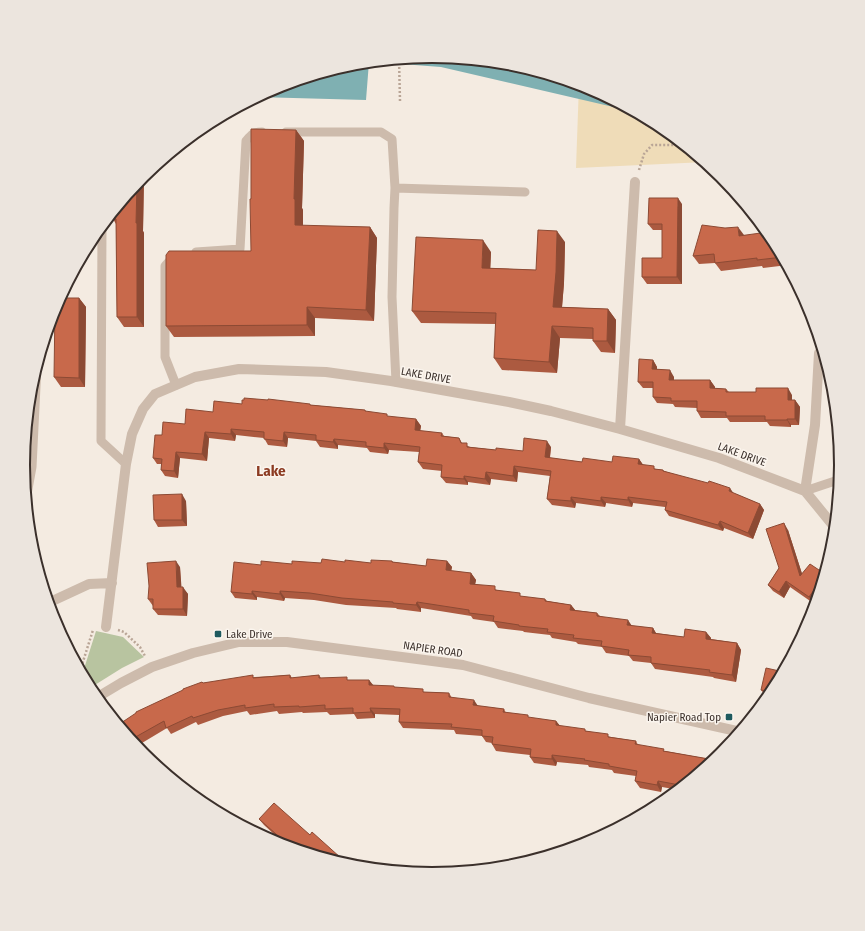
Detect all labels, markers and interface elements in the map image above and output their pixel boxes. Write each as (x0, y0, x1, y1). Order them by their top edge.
street label: LAKE DRIVE (400, 365, 452, 386)
street label: LAKE DRIVE (716, 440, 768, 469)
district label: Lake (256, 462, 286, 480)
place label: Lake Drive (226, 628, 273, 641)
marker: Lake Drive (213, 629, 223, 639)
street label: NAPIER ROAD (402, 639, 463, 660)
place label: Napier Road Top (647, 711, 721, 724)
marker: Napier Road Top (724, 712, 734, 722)

